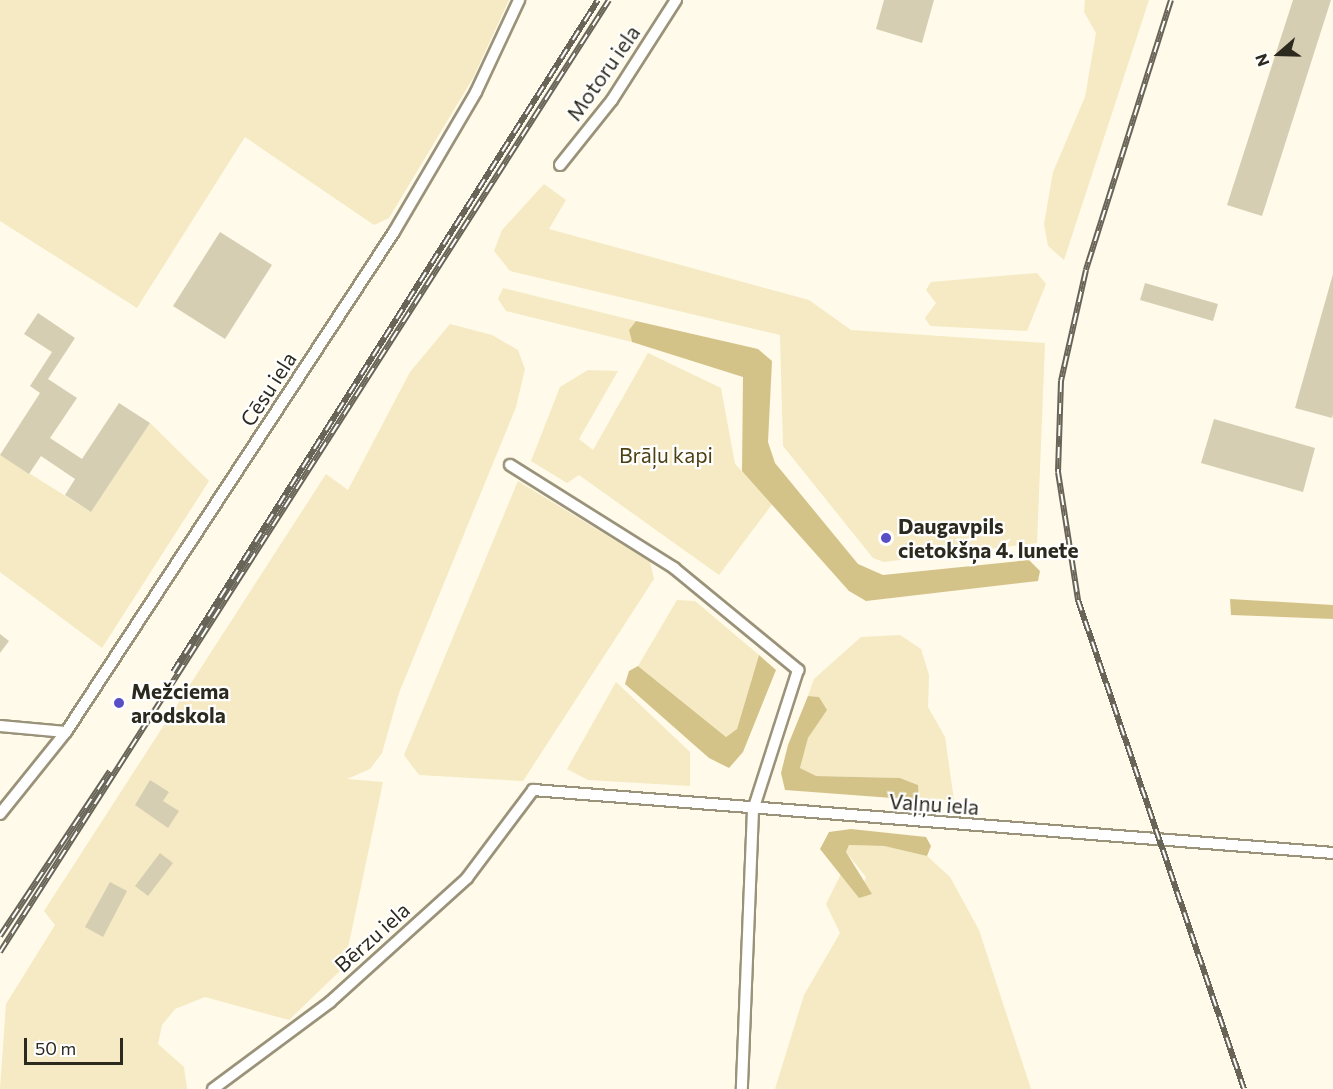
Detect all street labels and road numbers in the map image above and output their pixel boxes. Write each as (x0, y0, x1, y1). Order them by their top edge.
street label: Motoru iela (561, 21, 645, 125)
street label: Cēsu iela (235, 347, 301, 431)
street label: Vaļņu iela (888, 788, 980, 820)
street label: Bērzu iela (329, 897, 415, 977)

